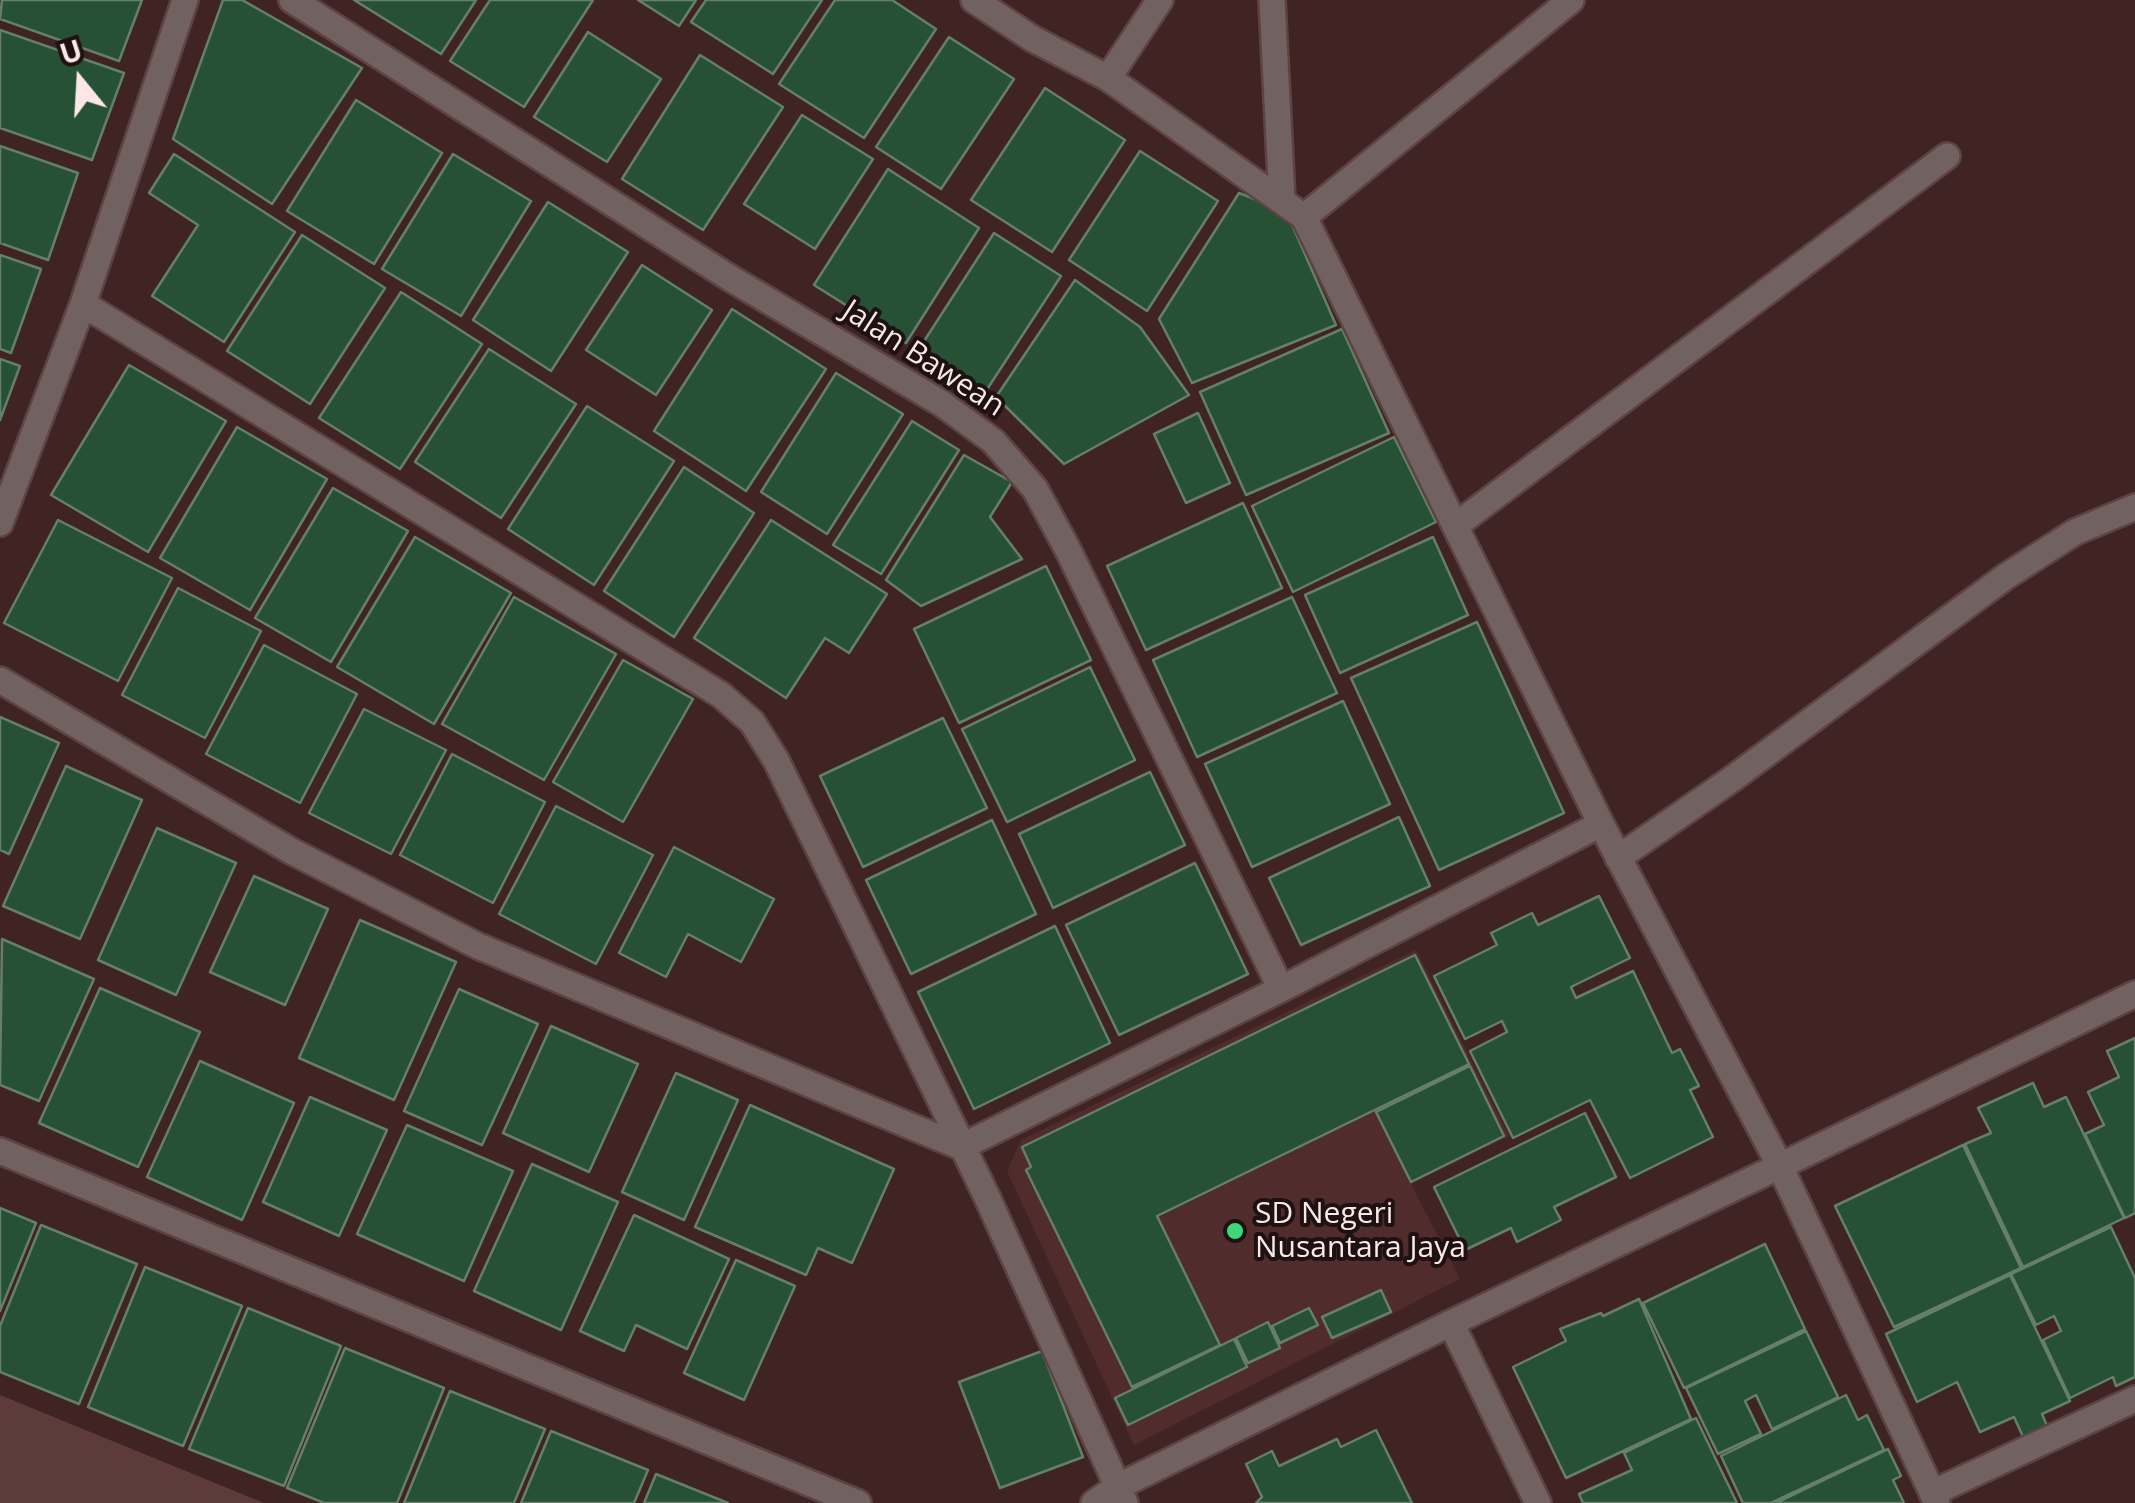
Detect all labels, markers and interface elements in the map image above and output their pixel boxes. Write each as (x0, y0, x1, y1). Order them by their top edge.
north arrow (30, 30, 130, 130)
text: U (55, 30, 87, 73)
street label: Jalan Bawean (835, 293, 1011, 425)
place label: SD Negeri Nusantara Jaya (1255, 1196, 1466, 1266)
marker: SD Negeri Nusantara Jaya (1224, 1220, 1246, 1242)

